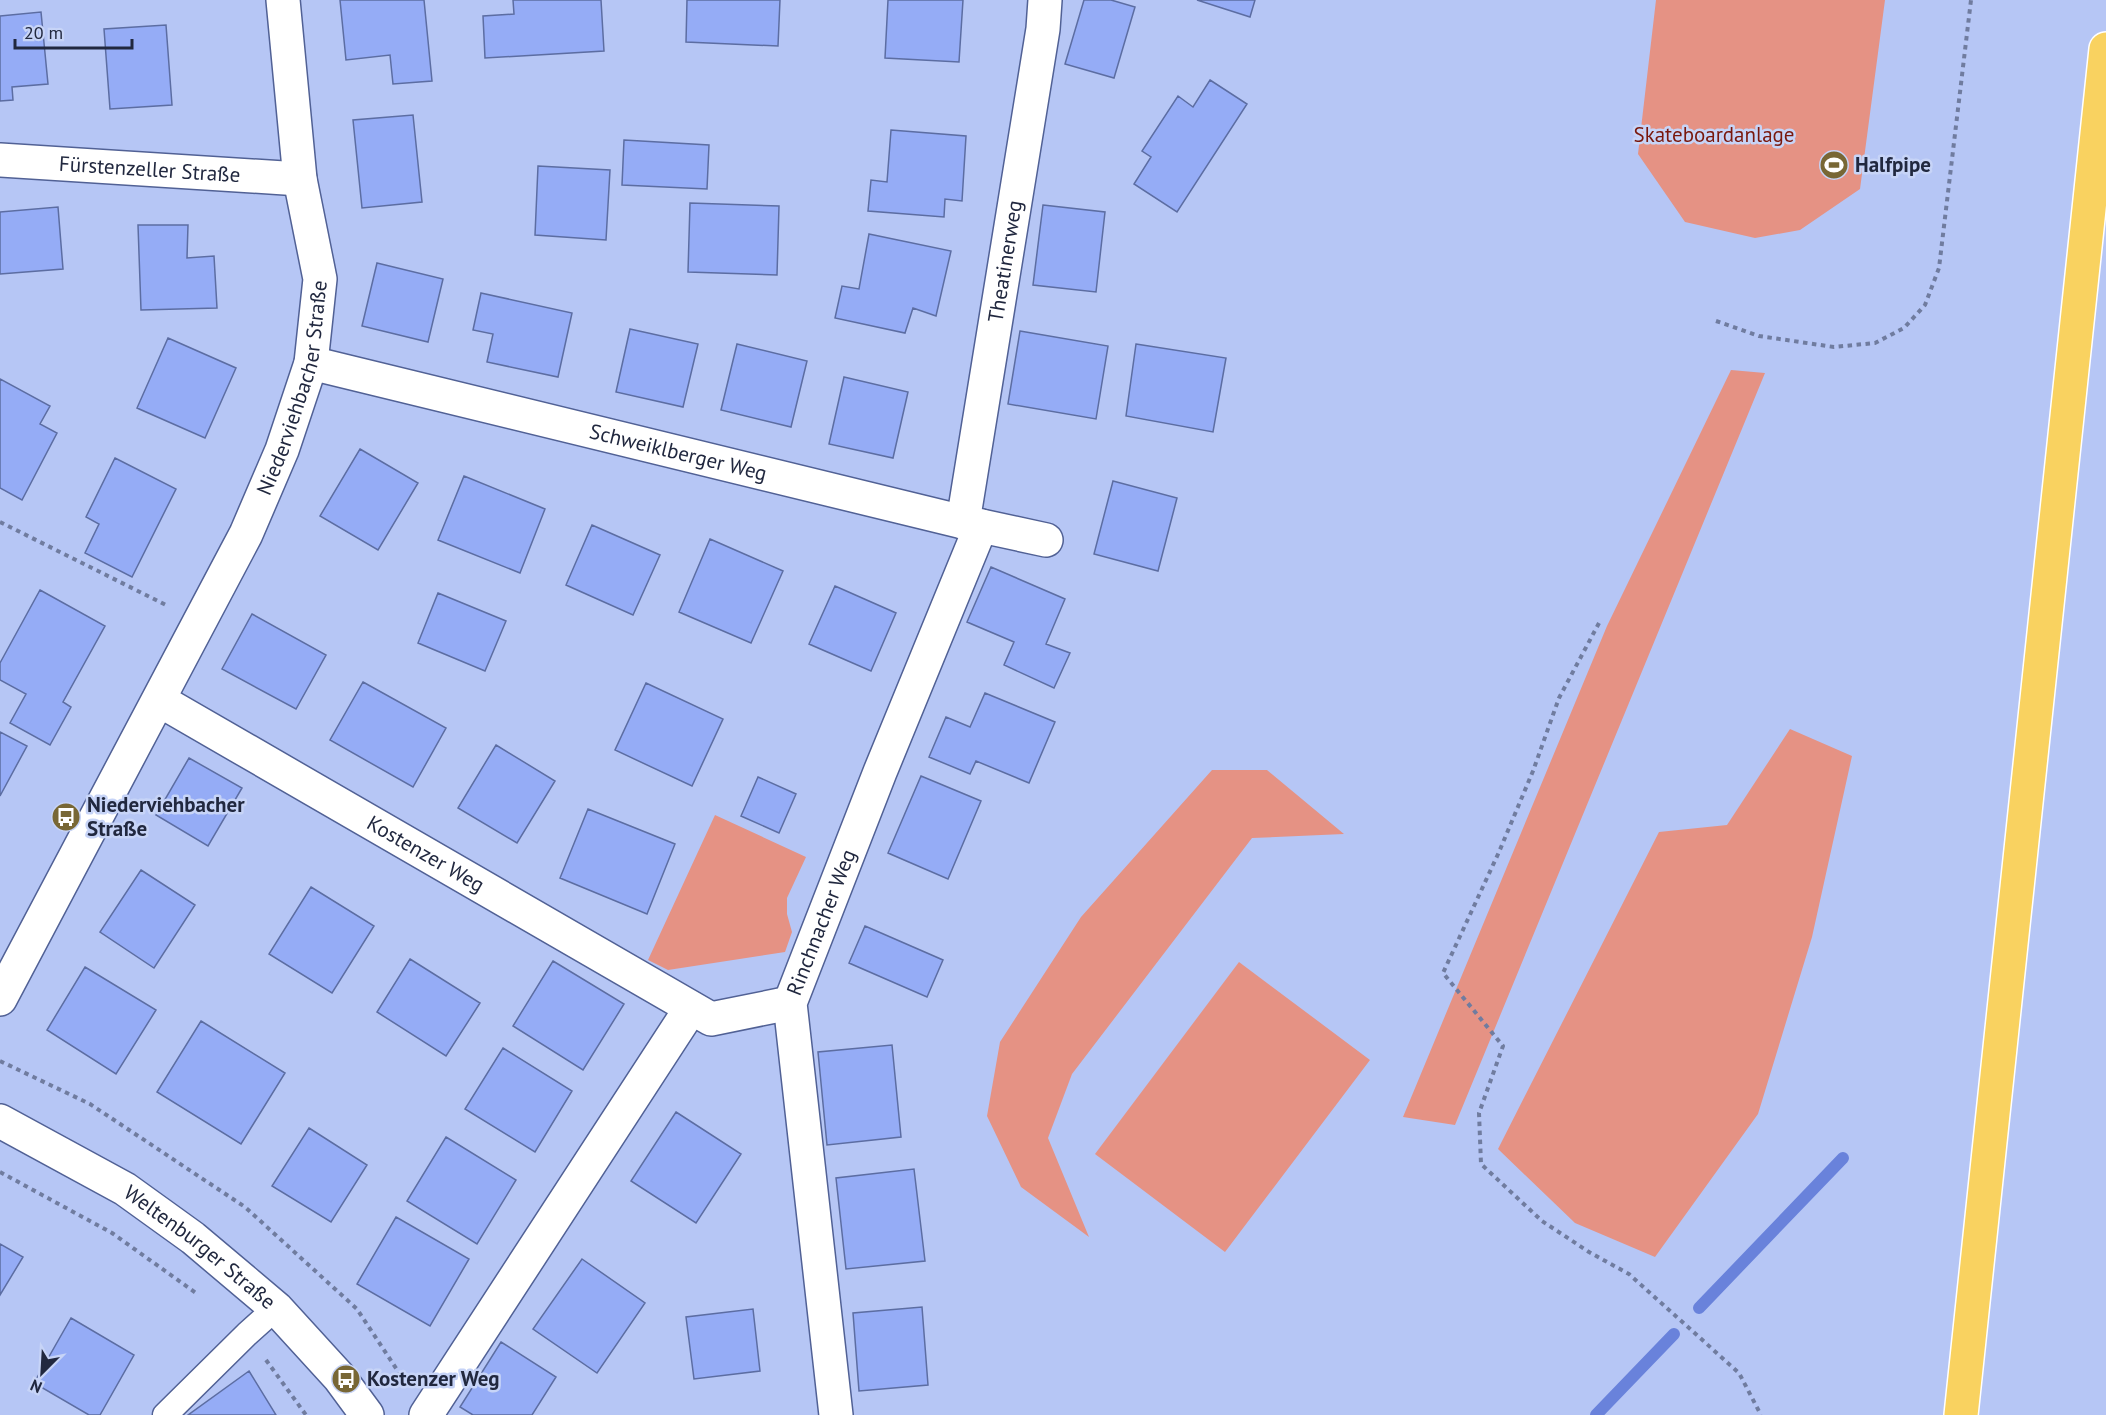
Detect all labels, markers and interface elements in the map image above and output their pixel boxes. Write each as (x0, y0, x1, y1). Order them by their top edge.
scale bar (15, 12, 132, 50)
text: 20 m (24, 21, 63, 44)
park label: Skateboardanlage (1633, 121, 1795, 148)
sports icon: Halfpipe (1818, 149, 1850, 181)
street label: Fürstenzeller Straße (58, 150, 241, 188)
place label: Halfpipe (1855, 151, 1931, 178)
street label: Theatinerweg (982, 198, 1028, 324)
street label: Niederviehbacher Straße (250, 279, 333, 499)
street label: Schweiklberger Weg (587, 417, 770, 487)
place label: Niederviehbacher Straße (87, 791, 245, 842)
bus stop icon: Niederviehbacher Straße (50, 801, 82, 833)
street label: Kostenzer Weg (362, 809, 490, 898)
street label: Rinchnacher Weg (780, 845, 862, 999)
street label: Weltenburger Straße (119, 1179, 281, 1315)
north arrow (12, 1343, 72, 1403)
bus stop icon: Kostenzer Weg (330, 1363, 362, 1395)
place label: Kostenzer Weg (367, 1365, 500, 1392)
text: N (27, 1375, 45, 1398)

